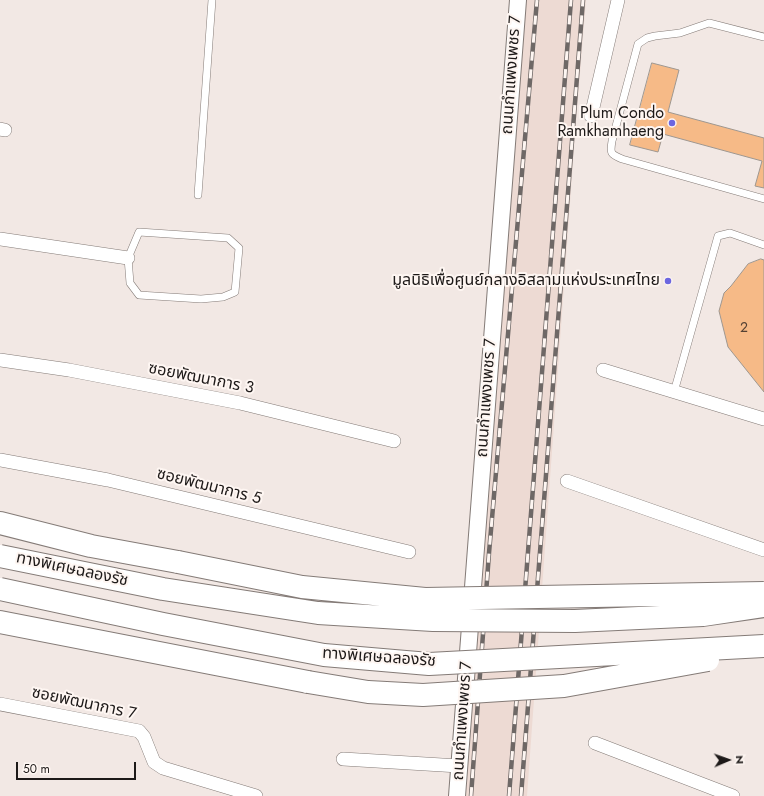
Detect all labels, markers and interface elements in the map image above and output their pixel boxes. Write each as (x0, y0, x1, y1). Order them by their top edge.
street label: ถนนกำแพงเพชร 7 (498, 15, 526, 135)
place label: Plum Condo Ramkhamhaeng (557, 104, 664, 142)
marker: Plum Condo Ramkhamhaeng (667, 118, 677, 128)
place label: มูลนิธิเพื่อศูนย์กลางอิสลามแห่งประเทศไทย (392, 271, 660, 291)
marker: มูลนิธิเพื่อศูนย์กลางอิสลามแห่งประเทศไทย (663, 276, 673, 286)
house number: 2 (740, 321, 748, 337)
street label: ถนนกำแพงเพชร 7 (473, 338, 501, 458)
street label: ซอยพัฒนาการ 3 (147, 359, 255, 399)
street label: ซอยพัฒนาการ 5 (155, 465, 263, 509)
street label: ทางพิเศษฉลองรัช (14, 549, 130, 591)
street label: ทางพิเศษฉลองรัช (321, 644, 437, 672)
street label: ถนนกำแพงเพชร 7 (449, 661, 477, 781)
street label: ซอยพัฒนาการ 7 (30, 684, 138, 724)
north arrow (708, 740, 748, 780)
scale bar (18, 754, 138, 780)
text: N (732, 755, 748, 764)
text: 50 m (23, 760, 50, 778)

